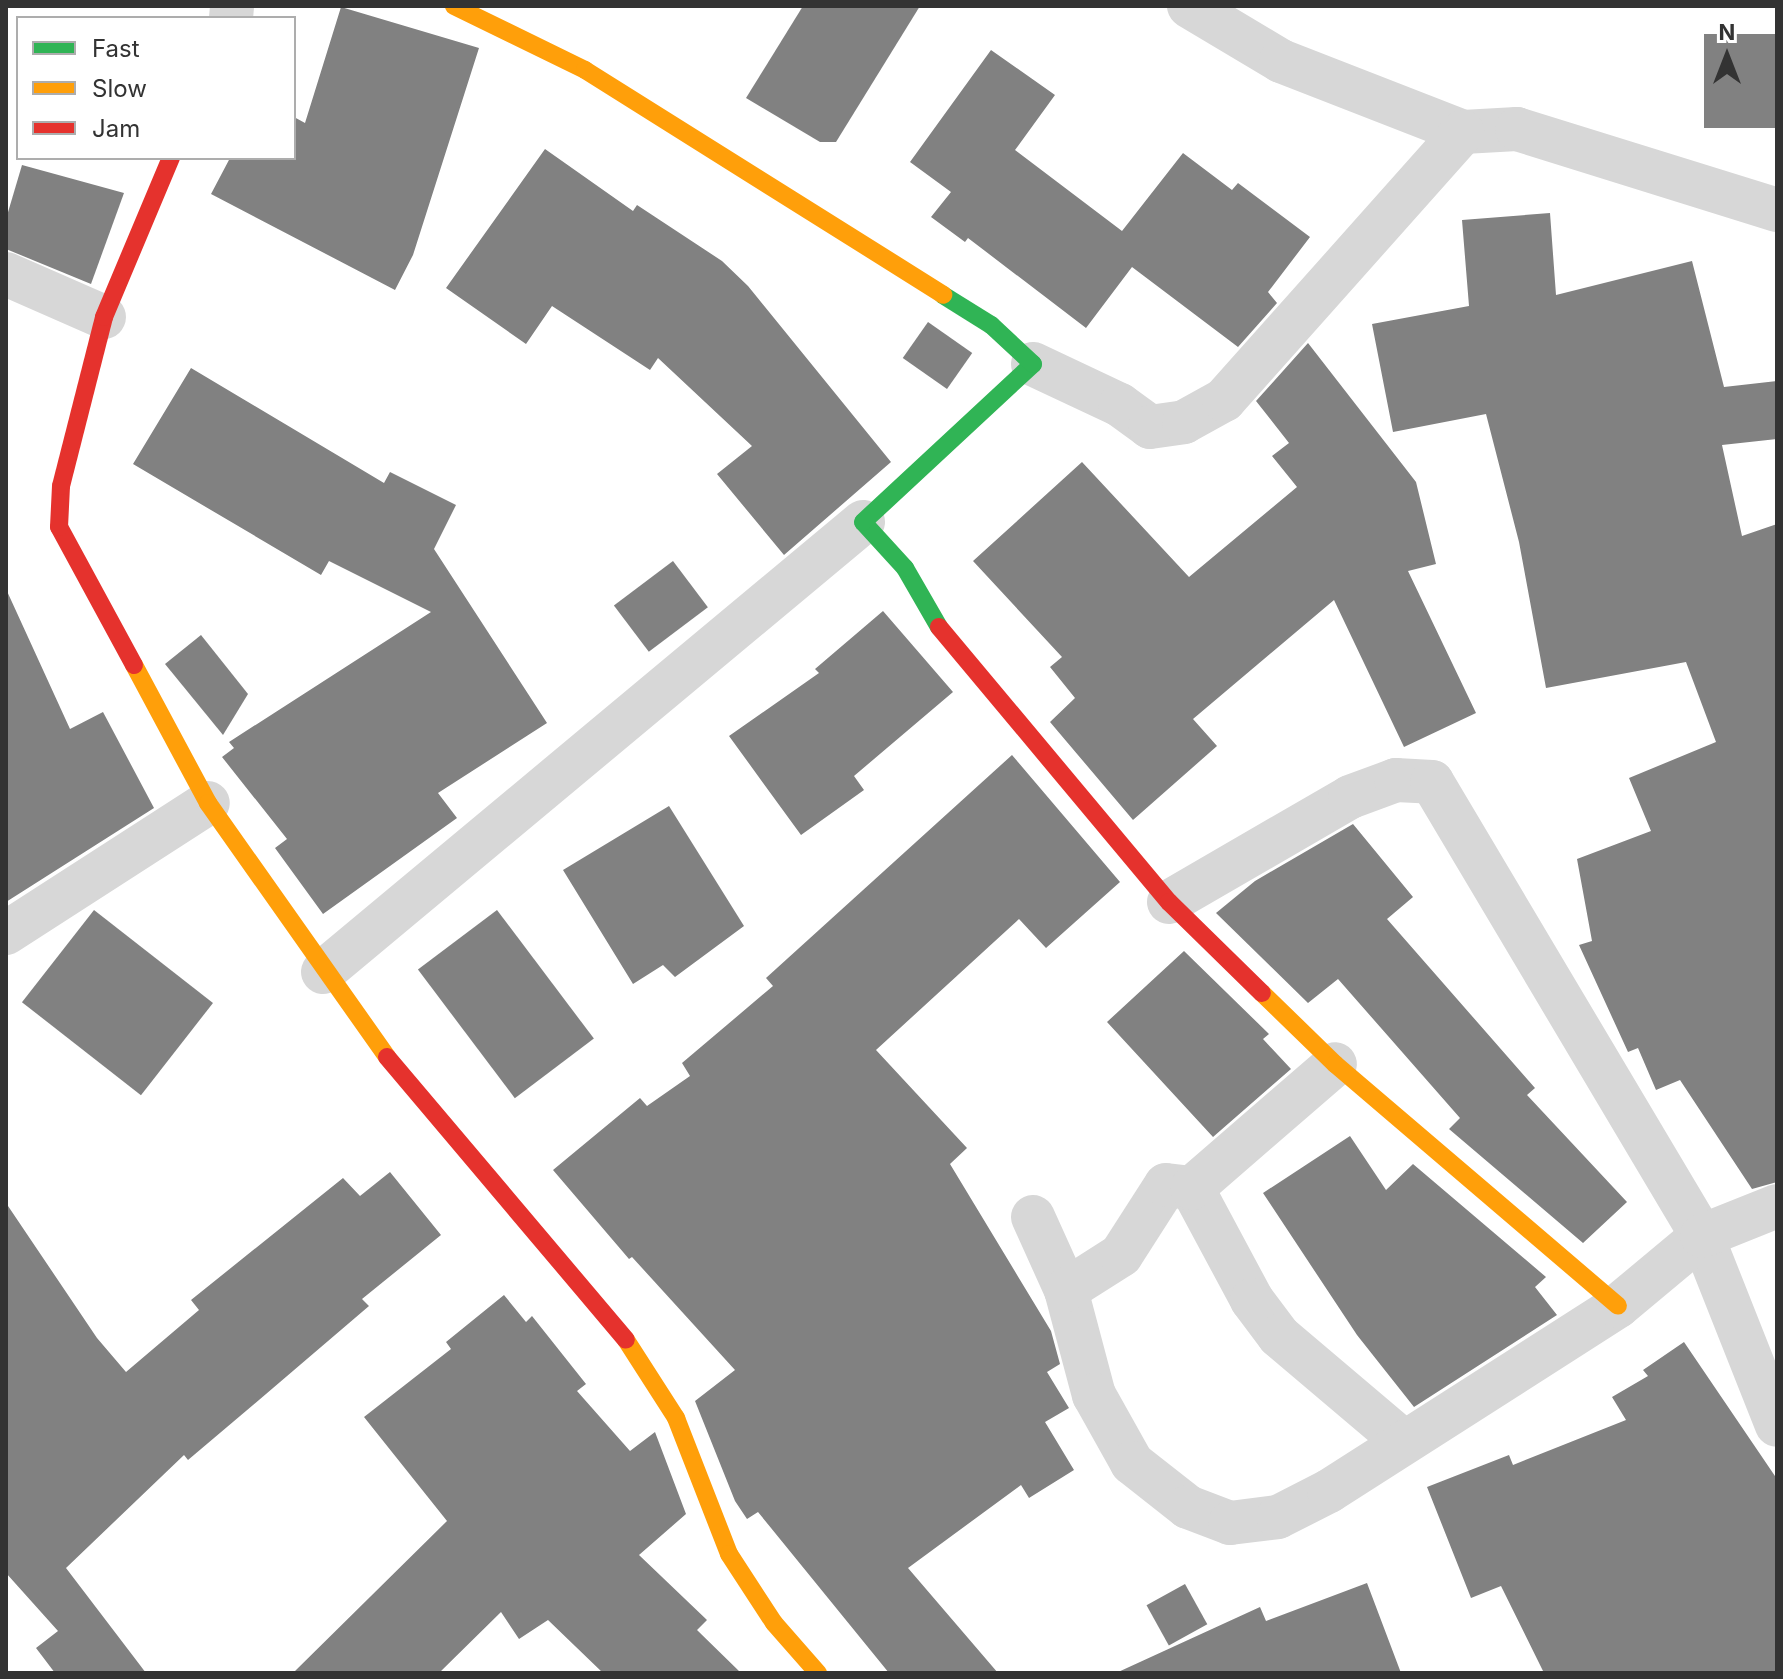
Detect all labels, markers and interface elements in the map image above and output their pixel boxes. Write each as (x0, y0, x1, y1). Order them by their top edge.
legend (16, 16, 296, 160)
north arrow (1687, 16, 1767, 96)
text: N (1719, 19, 1735, 45)
text: Fast (92, 34, 140, 63)
text: Slow (92, 74, 147, 103)
text: Jam (92, 114, 140, 143)

